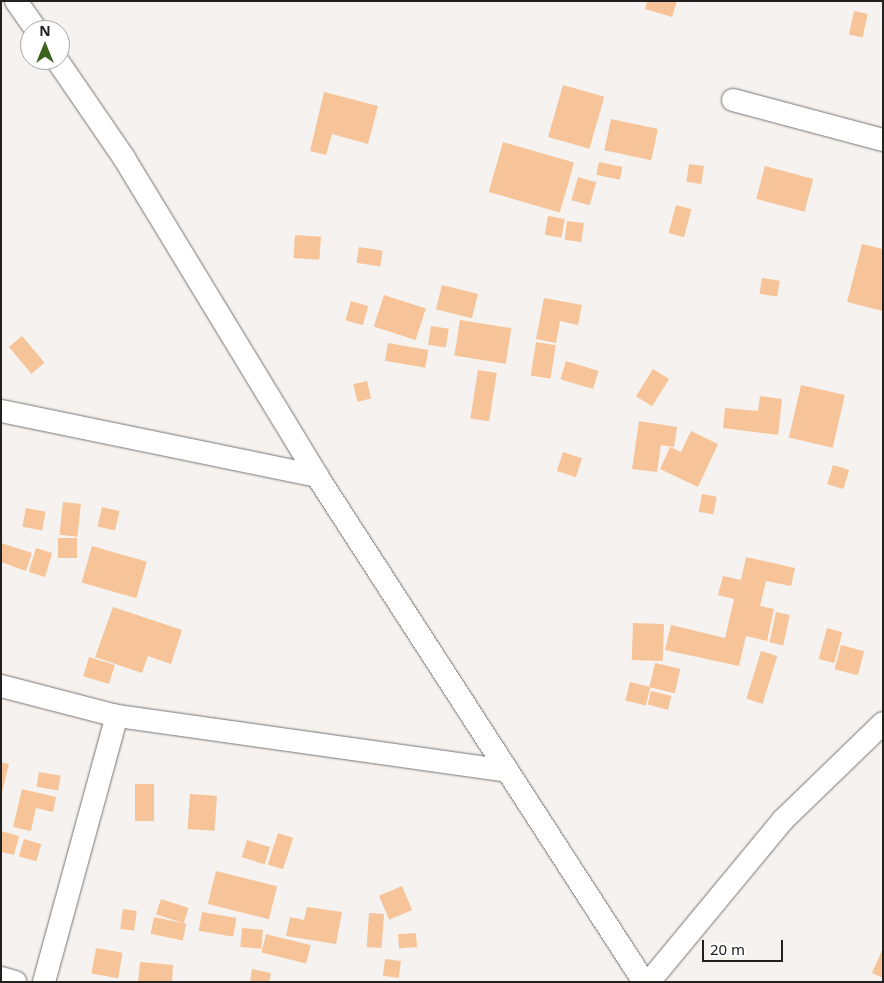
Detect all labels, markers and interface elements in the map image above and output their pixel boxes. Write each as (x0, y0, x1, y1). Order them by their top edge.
north arrow (20, 20, 70, 70)
text: N (39, 21, 51, 40)
scale bar (704, 930, 785, 962)
text: 20 m (710, 939, 745, 959)

